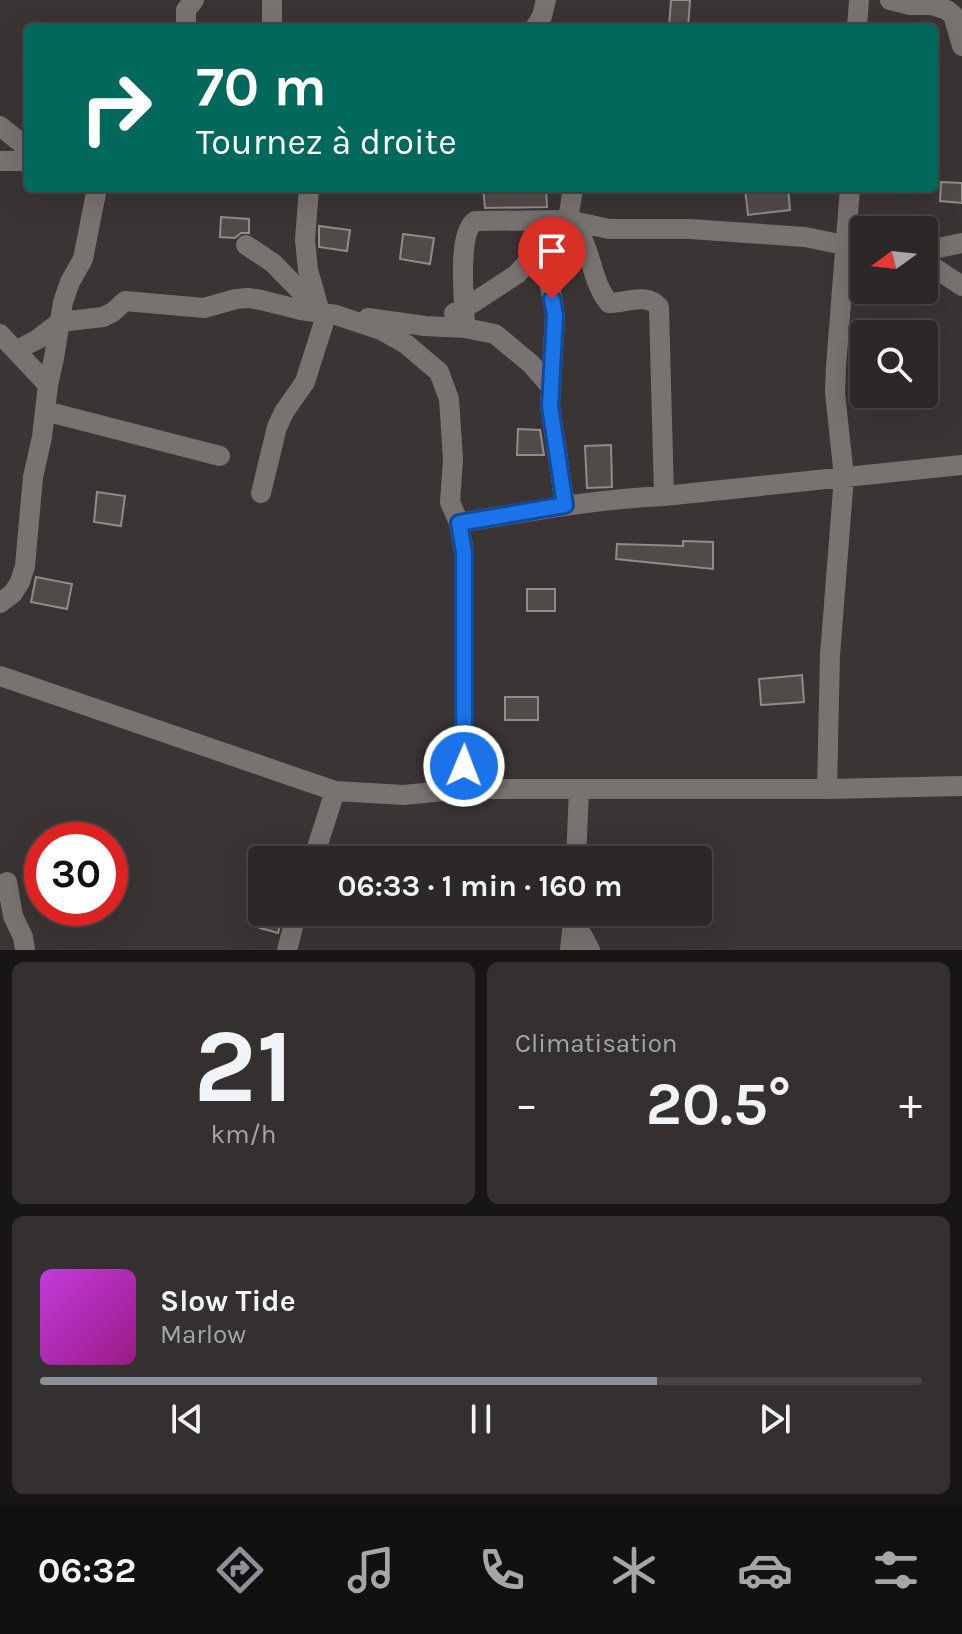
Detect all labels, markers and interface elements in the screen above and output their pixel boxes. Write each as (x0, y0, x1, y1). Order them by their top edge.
text: 70 m (196, 54, 327, 119)
icon: right (64, 56, 168, 160)
text: Tournez à droite (196, 121, 457, 163)
north arrow (850, 216, 938, 304)
map controls (850, 216, 938, 408)
pin (518, 217, 586, 299)
icon: arrive (530, 229, 574, 273)
button: search (850, 320, 938, 408)
position arrow (422, 724, 506, 808)
speed limit sign: 30 (24, 822, 128, 926)
text: 06:33 · 1 min · 160 m (337, 868, 623, 904)
text: 21 (194, 1006, 294, 1127)
text: Climatisation (515, 1028, 678, 1059)
text: 20.5° (646, 1069, 791, 1139)
text: − (515, 1079, 538, 1130)
text: + (899, 1079, 922, 1130)
text: km/h (211, 1119, 276, 1150)
text: Slow Tide (160, 1283, 296, 1319)
text: Marlow (160, 1319, 246, 1350)
icon: previous (165, 1397, 209, 1441)
icon: pause (459, 1397, 503, 1441)
icon: next (753, 1397, 797, 1441)
icon: directions (212, 1542, 268, 1598)
icon: music (343, 1542, 399, 1598)
icon: phone (474, 1542, 530, 1598)
icon: climate (606, 1542, 662, 1598)
icon: car (737, 1542, 793, 1598)
icon: filters (868, 1542, 924, 1598)
text: 06:32 (38, 1549, 136, 1591)

